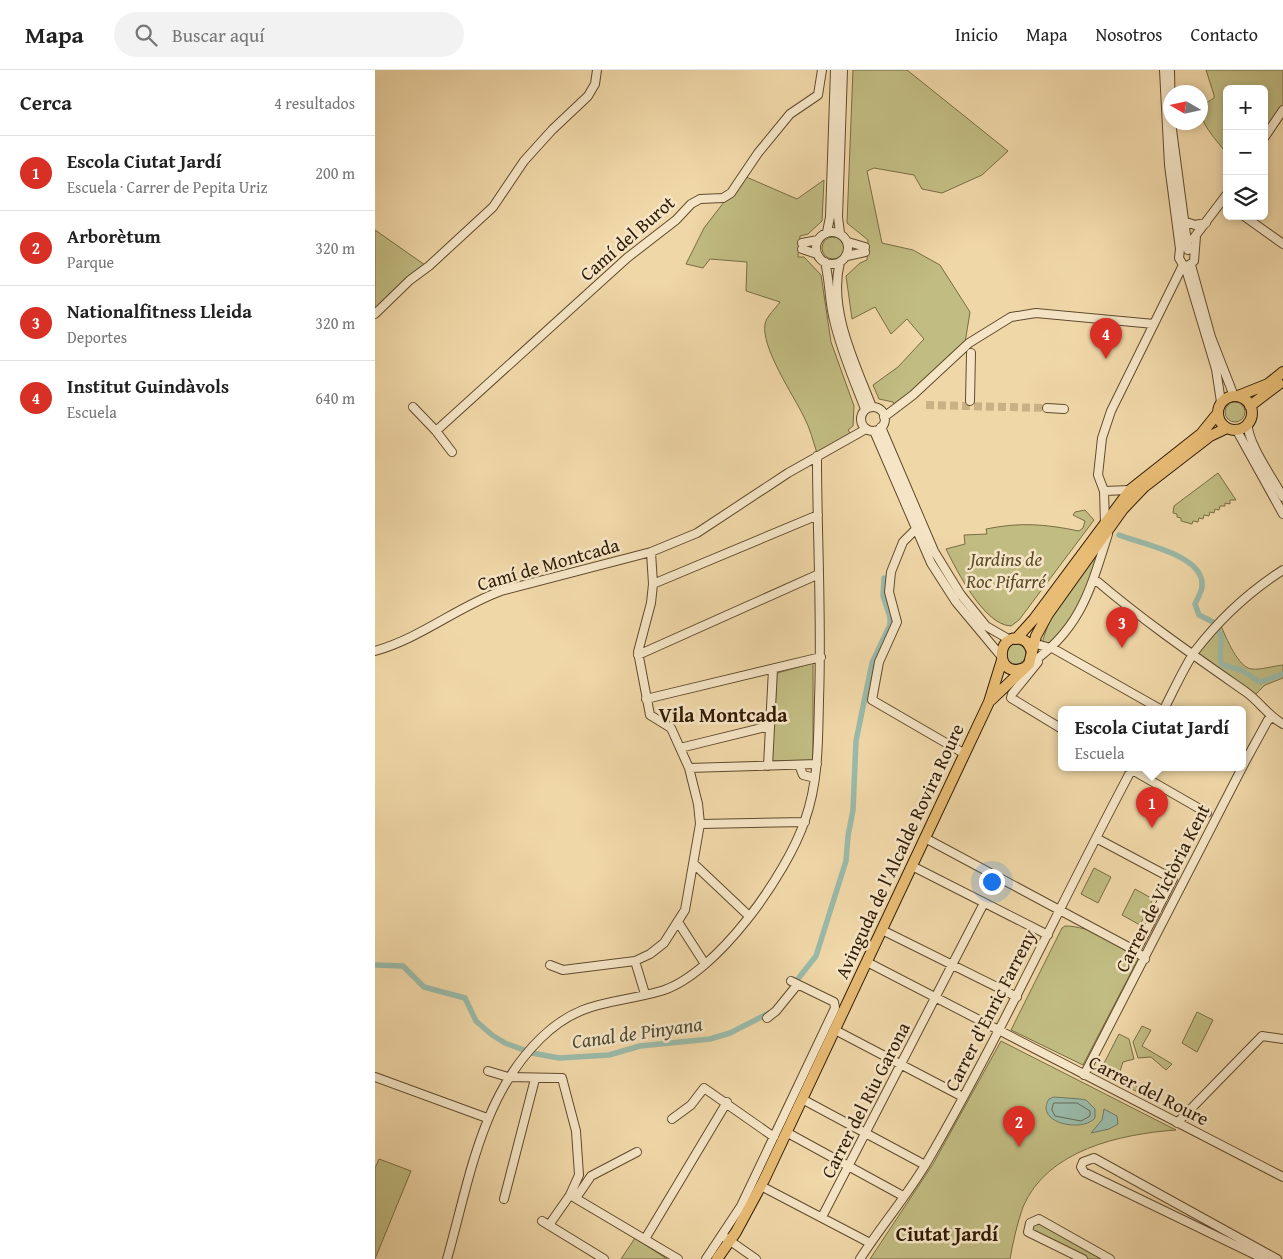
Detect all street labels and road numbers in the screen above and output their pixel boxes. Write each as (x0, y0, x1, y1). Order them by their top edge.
street label: Camí del Burot (573, 189, 681, 287)
street label: Camí de Montcada (474, 530, 622, 598)
street label: Avinguda de l'Alcalde Rovira Roure (827, 719, 971, 983)
street label: Carrer de Victòria Kent (1107, 799, 1217, 977)
street label: Carrer d'Enric Farreny (937, 924, 1043, 1096)
street label: Carrer del Riu Garona (813, 1017, 917, 1183)
street label: Carrer del Roure (1084, 1048, 1214, 1132)

